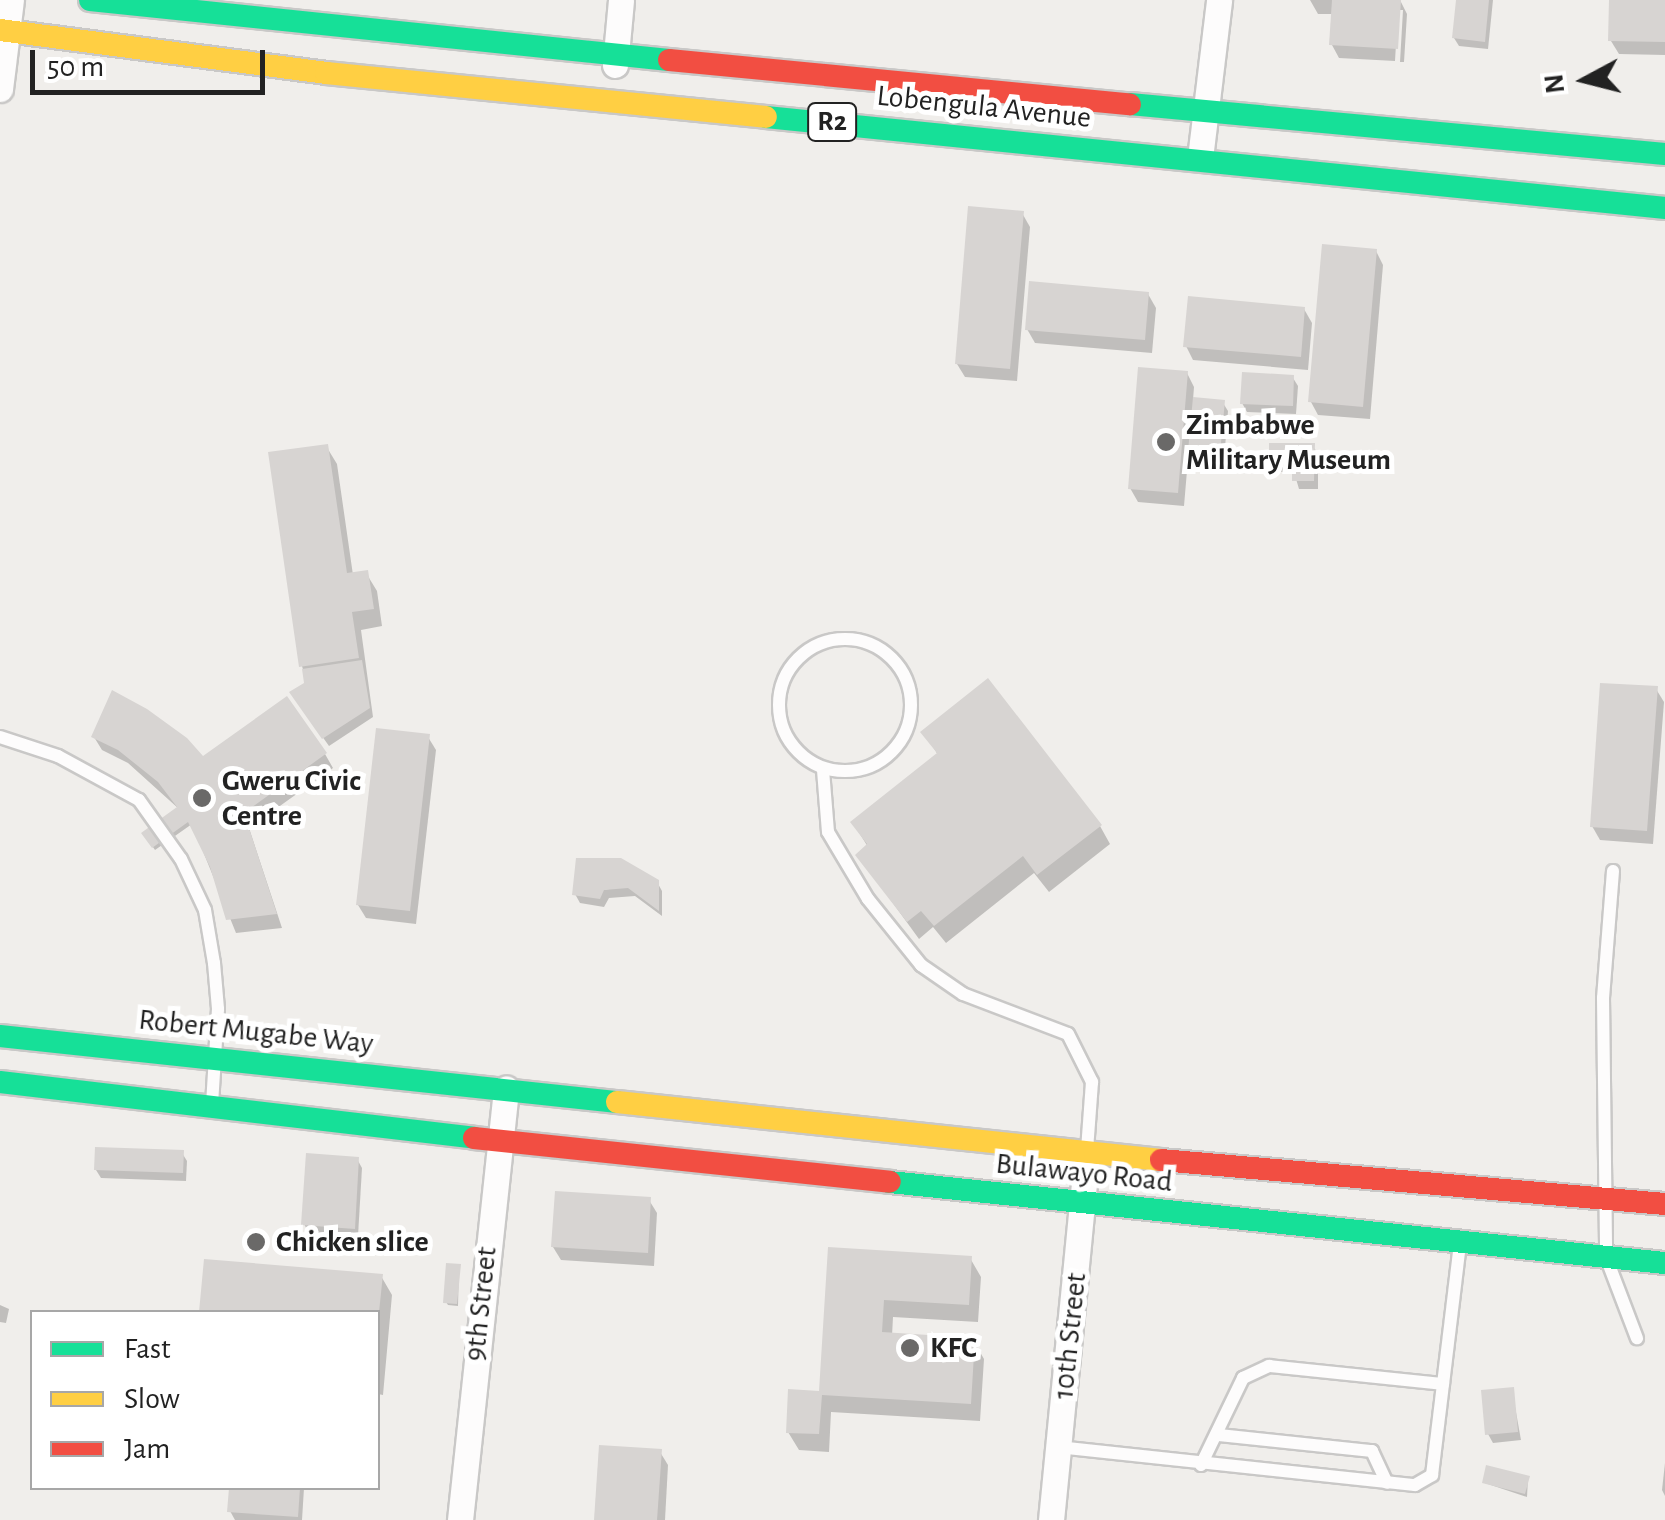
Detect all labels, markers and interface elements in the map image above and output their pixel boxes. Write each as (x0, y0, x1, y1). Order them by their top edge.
scale bar (35, 30, 270, 92)
north arrow (1535, 30, 1635, 130)
text: 50 m (47, 52, 104, 82)
text: N (1540, 72, 1570, 95)
street label: Lobengula Avenue (875, 78, 1093, 136)
road number: R2 (807, 99, 857, 145)
place label: Zimbabwe Military Museum (1186, 407, 1391, 478)
marker: Zimbabwe Military Museum (1155, 431, 1177, 453)
place label: Gweru Civic Centre (222, 763, 361, 834)
marker: Gweru Civic Centre (191, 787, 213, 809)
street label: Robert Mugabe Way (137, 1002, 375, 1062)
street label: Bulawayo Road (994, 1146, 1174, 1200)
place label: Chicken slice (276, 1224, 429, 1260)
marker: Chicken slice (245, 1231, 267, 1253)
street label: 9th Street (457, 1245, 505, 1363)
street label: 10th Street (1045, 1271, 1095, 1401)
legend (30, 1310, 380, 1490)
place label: KFC (930, 1330, 977, 1366)
text: Fast (124, 1334, 171, 1364)
marker: KFC (899, 1337, 921, 1359)
text: Slow (124, 1384, 180, 1414)
text: Jam (124, 1434, 170, 1464)

